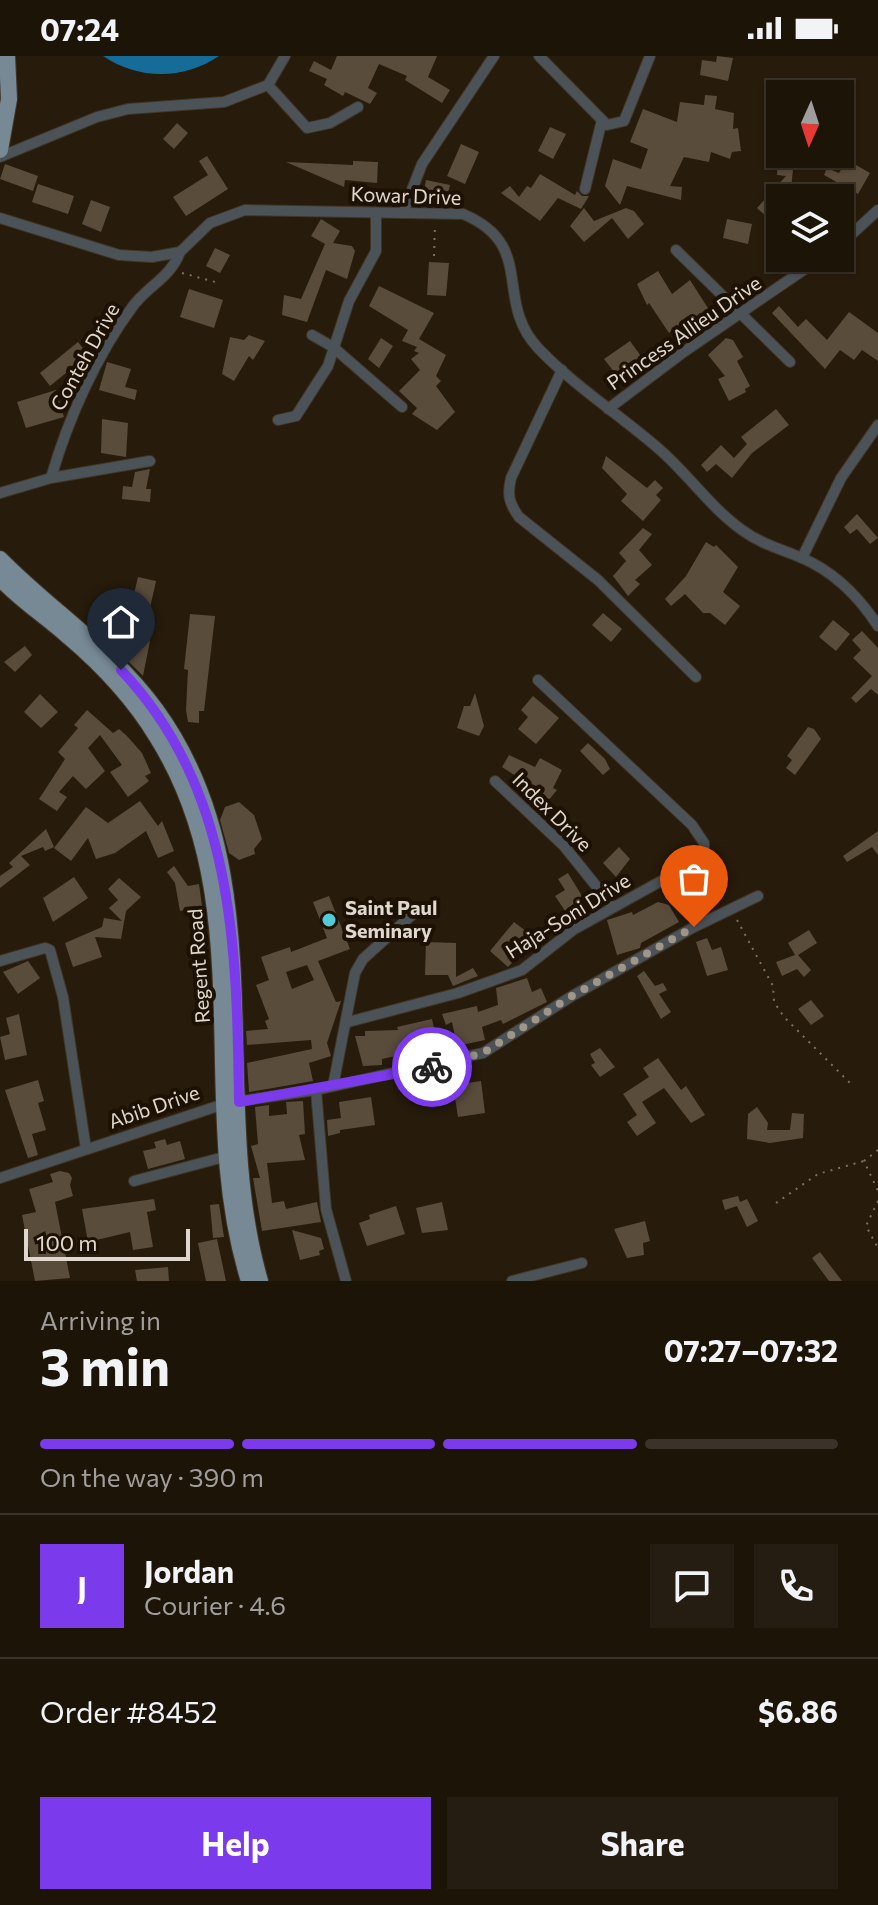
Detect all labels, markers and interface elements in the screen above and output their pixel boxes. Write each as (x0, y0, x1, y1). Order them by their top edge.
text: 07:24 (40, 10, 119, 47)
north arrow (766, 80, 854, 168)
map controls (766, 80, 854, 272)
street label: Kowar Drive (350, 181, 462, 209)
button: layers (766, 184, 854, 272)
street label: Princess Allieu Drive (602, 270, 765, 394)
street label: Conteh Drive (45, 299, 124, 415)
pin (87, 588, 155, 670)
icon: home (99, 600, 143, 644)
street label: Index Drive (508, 767, 597, 856)
pin (660, 845, 728, 927)
icon: bag (672, 857, 716, 901)
street label: Haja-Soni Drive (501, 867, 634, 963)
place label: Saint Paul Seminary (345, 895, 437, 942)
street label: Regent Road (182, 908, 214, 1024)
marker: Saint Paul Seminary (320, 911, 338, 929)
courier (392, 1027, 472, 1107)
icon: bike (410, 1045, 454, 1089)
street label: Abib Drive (105, 1079, 202, 1133)
scale bar (24, 1225, 190, 1261)
text: 100 m (36, 1229, 98, 1256)
text: Arriving in (40, 1304, 161, 1335)
text: 07:27–07:32 (664, 1331, 838, 1368)
text: 3 min (40, 1333, 170, 1397)
text: On the way · 390 m (40, 1461, 264, 1492)
button: chat (650, 1544, 734, 1628)
button: phone (754, 1544, 838, 1628)
text: Jordan (144, 1552, 234, 1589)
text: J (77, 1568, 87, 1605)
text: Courier · 4.6 (144, 1589, 286, 1620)
text: Order #8452 (40, 1692, 217, 1729)
text: $6.86 (758, 1692, 838, 1729)
button: Help (40, 1797, 431, 1889)
button: Share (447, 1797, 838, 1889)

